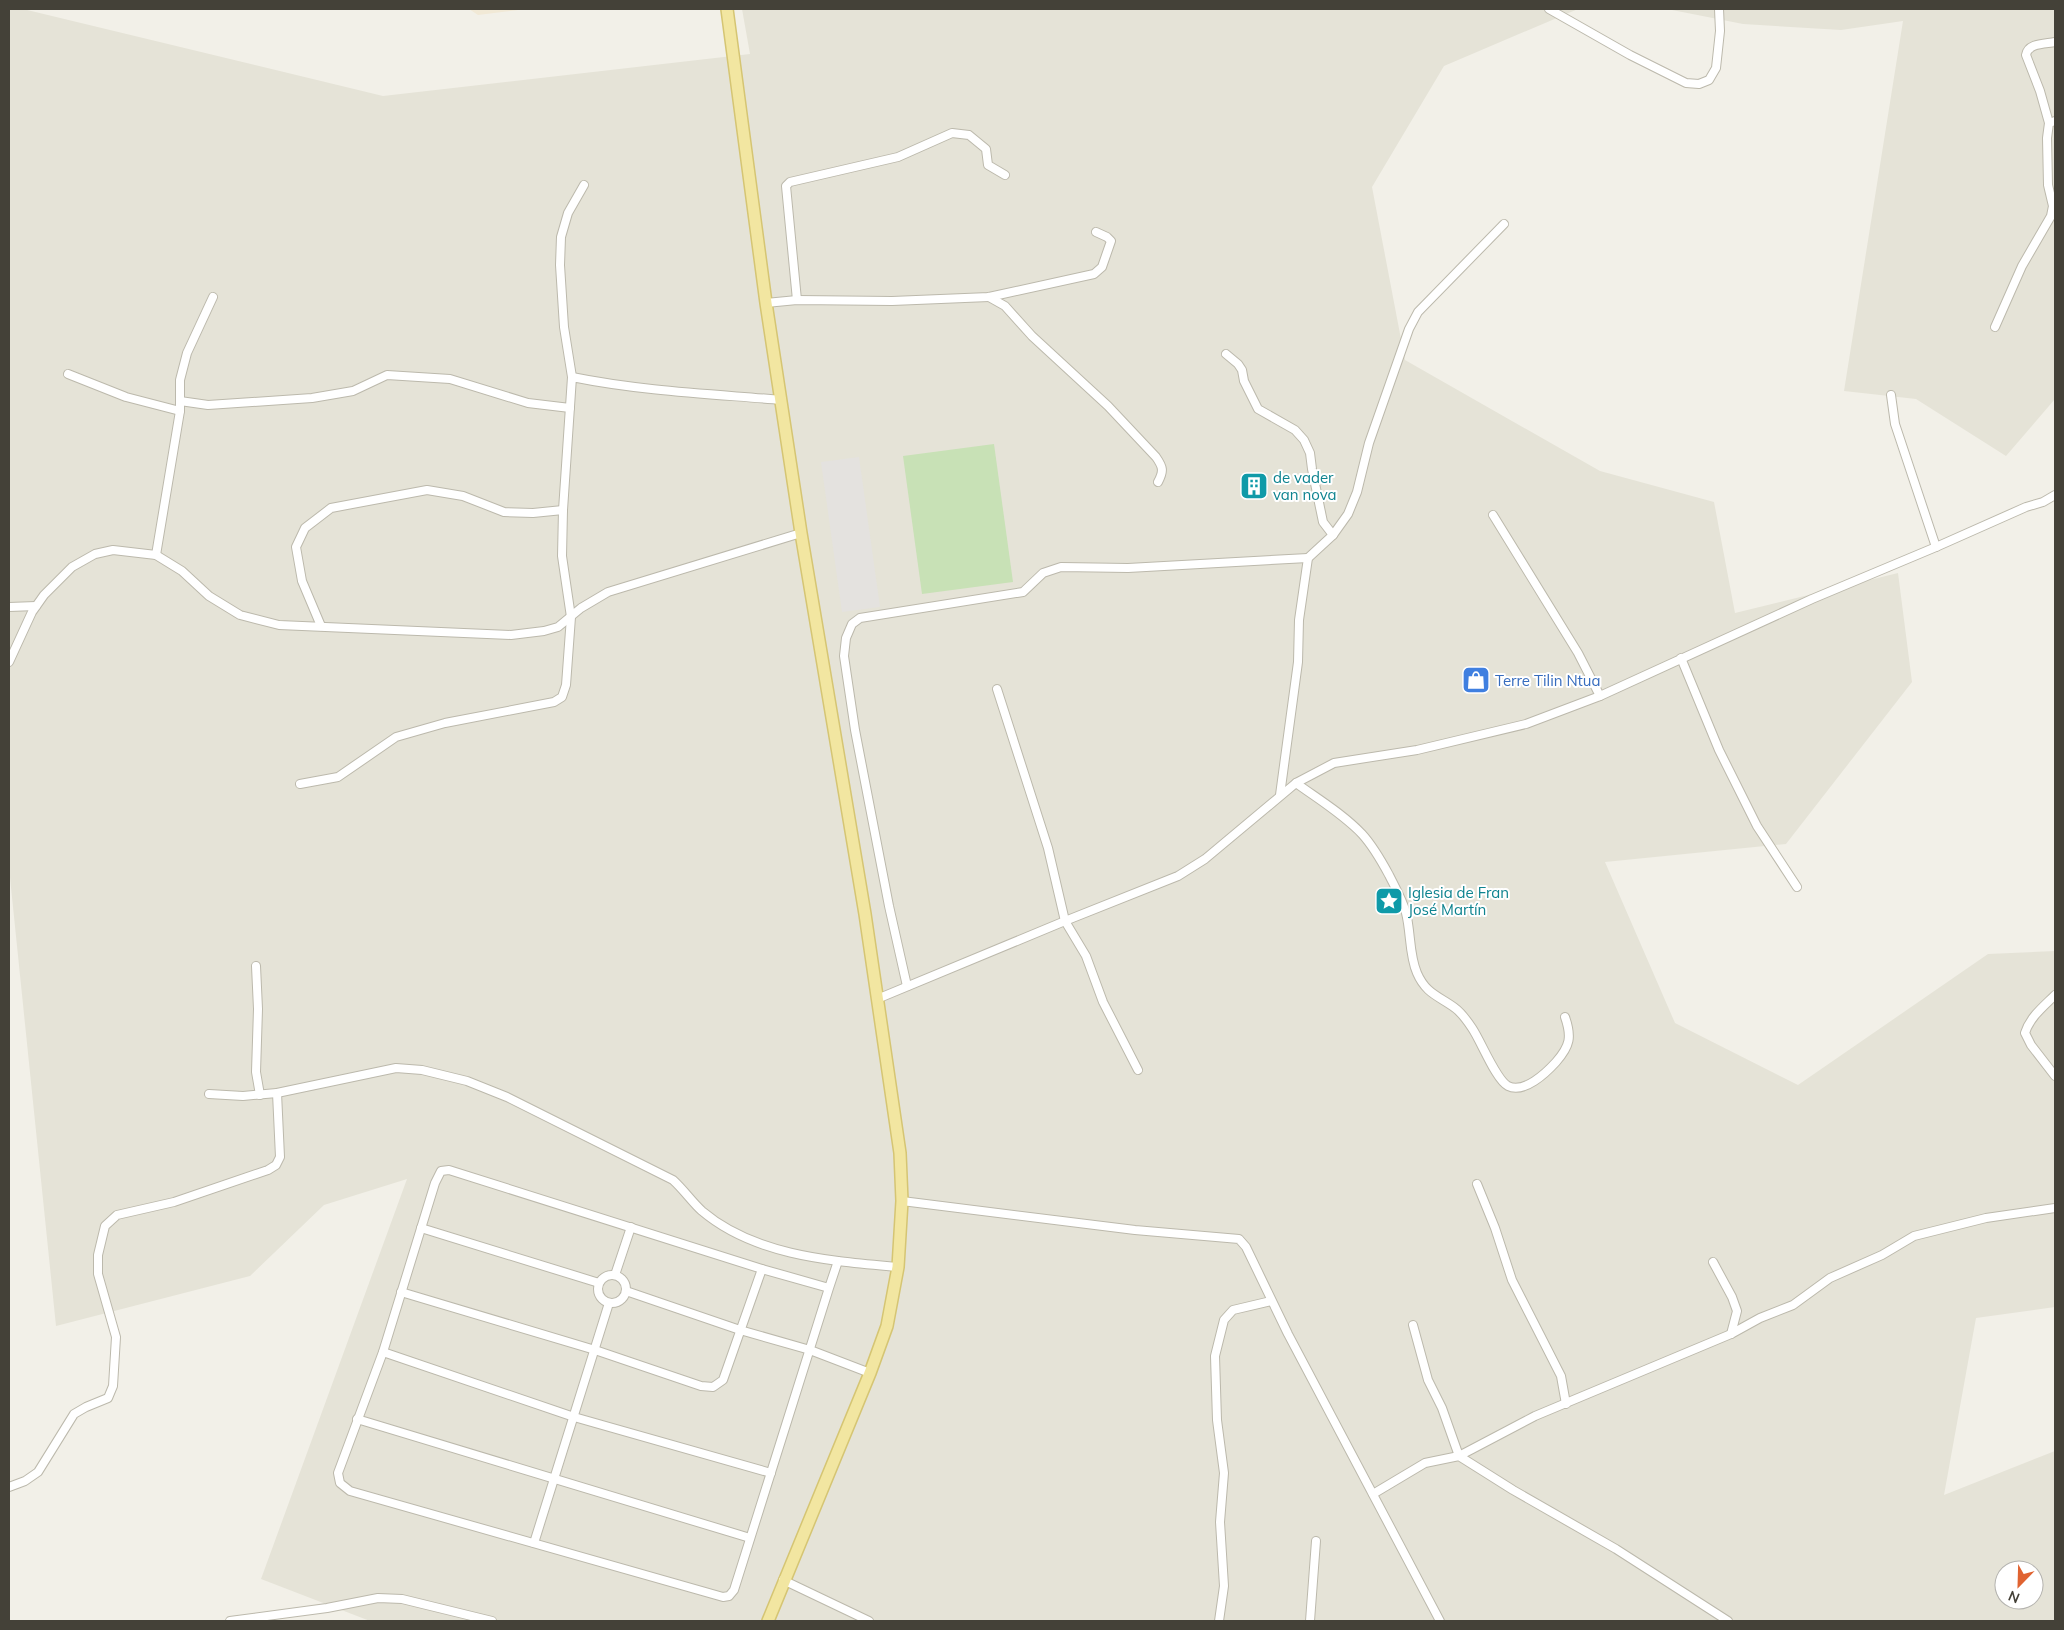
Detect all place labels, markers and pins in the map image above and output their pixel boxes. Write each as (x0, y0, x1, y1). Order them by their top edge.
place label: de vader van nova (1273, 468, 1337, 504)
building icon: de vader van nova (1239, 471, 1269, 501)
shop icon: Terre Tilin Ntua (1461, 665, 1491, 695)
place label: Terre Tilin Ntua (1495, 671, 1601, 690)
place label: Iglesia de Fran José Martín (1408, 883, 1509, 919)
place icon: Iglesia de Fran José Martín (1374, 886, 1404, 916)

